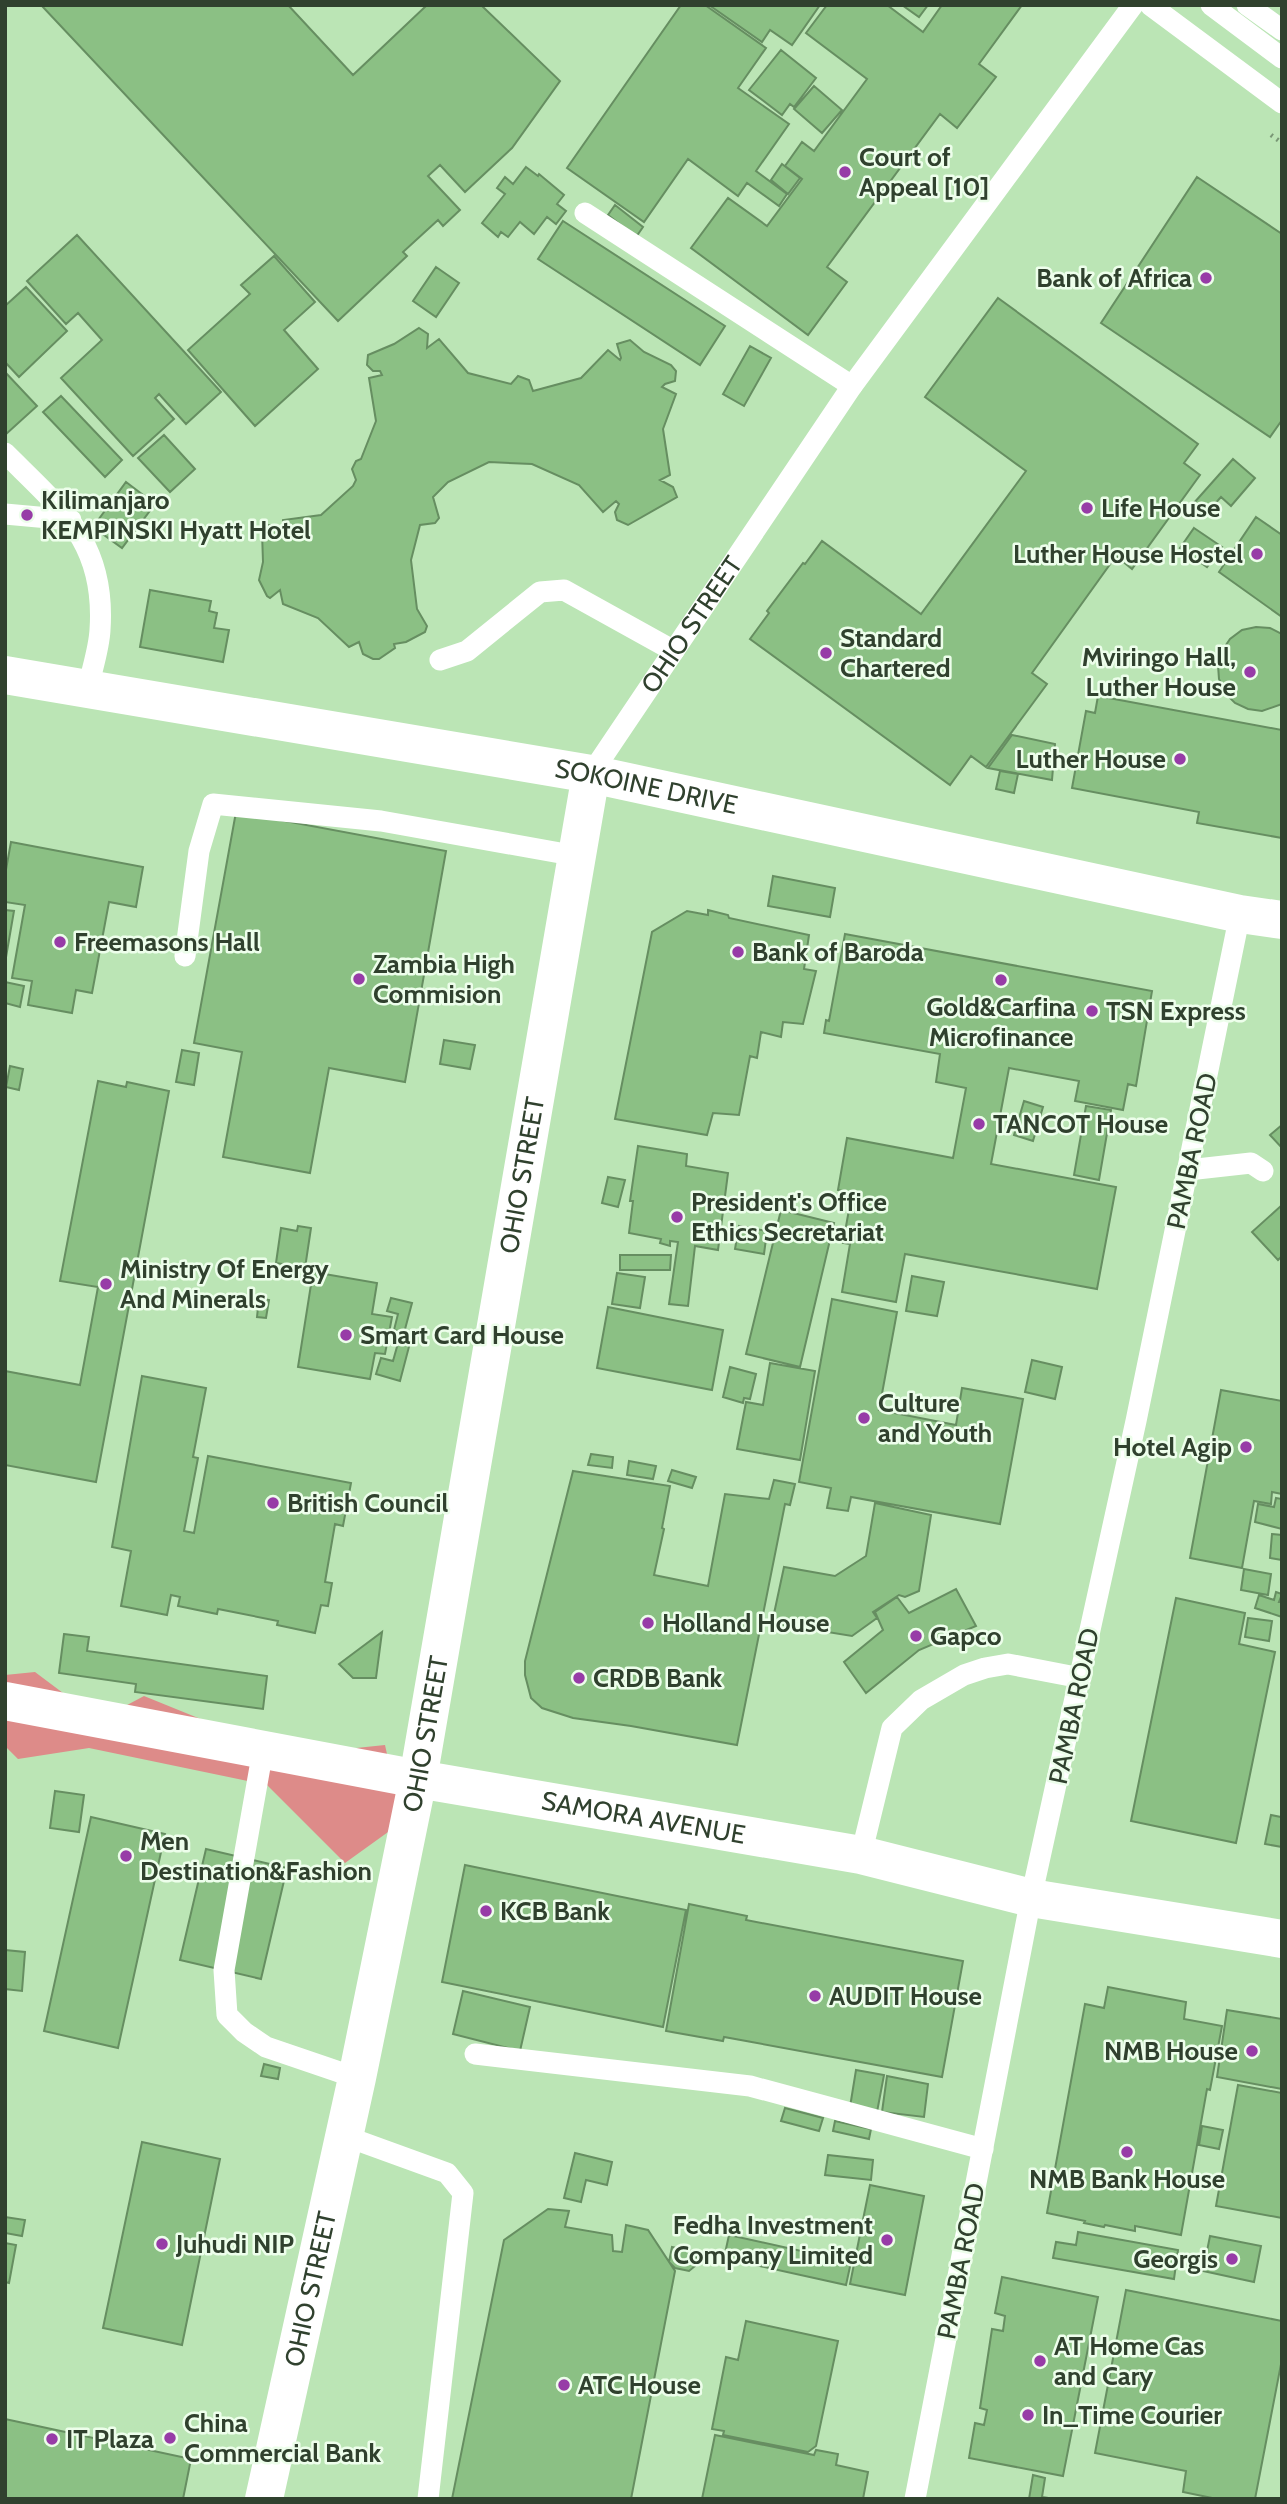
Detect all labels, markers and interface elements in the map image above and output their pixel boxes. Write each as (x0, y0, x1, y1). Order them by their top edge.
place label: Court of Appeal [10] (859, 141, 989, 203)
marker: Court of Appeal [10] (837, 164, 853, 180)
place label: Bank of Africa (1036, 262, 1192, 294)
marker: Bank of Africa (1198, 270, 1214, 286)
place label: Kilimanjaro KEMPINSKI Hyatt Hotel (41, 484, 311, 546)
place label: Life House (1101, 492, 1220, 524)
marker: Life House (1079, 500, 1095, 516)
marker: Kilimanjaro KEMPINSKI Hyatt Hotel (19, 507, 35, 523)
place label: Luther House Hostel (1013, 538, 1243, 570)
marker: Luther House Hostel (1249, 546, 1265, 562)
street label: OHIO STREET (634, 550, 749, 699)
place label: Standard Chartered (840, 622, 951, 684)
place label: Mviringo Hall, Luther House (1082, 641, 1236, 703)
marker: Standard Chartered (818, 645, 834, 661)
marker: Mviringo Hall, Luther House (1242, 664, 1258, 680)
place label: Luther House (1016, 743, 1166, 775)
marker: Luther House (1172, 751, 1188, 767)
street label: SOKOINE DRIVE (553, 752, 741, 821)
place label: Freemasons Hall (74, 926, 260, 958)
marker: Freemasons Hall (52, 934, 68, 950)
place label: Bank of Baroda (752, 936, 924, 968)
marker: Bank of Baroda (730, 944, 746, 960)
place label: Zambia High Commision (373, 948, 515, 1010)
marker: Zambia High Commision (351, 971, 367, 987)
marker: Gold&Carfina Microfinance (993, 972, 1009, 988)
place label: Gold&Carfina Microfinance (926, 991, 1076, 1053)
place label: TSN Express (1106, 995, 1246, 1027)
marker: TSN Express (1084, 1003, 1100, 1019)
street label: PAMBA ROAD (1160, 1070, 1224, 1232)
street label: OHIO STREET (493, 1094, 551, 1256)
place label: TANCOT House (993, 1108, 1168, 1140)
marker: TANCOT House (971, 1116, 987, 1132)
place label: President's Office Ethics Secretariat (691, 1186, 887, 1248)
marker: President's Office Ethics Secretariat (669, 1209, 685, 1225)
place label: Ministry Of Energy And Minerals (120, 1253, 329, 1315)
marker: Ministry Of Energy And Minerals (98, 1276, 114, 1292)
place label: Smart Card House (360, 1319, 564, 1351)
marker: Smart Card House (338, 1327, 354, 1343)
place label: Culture and Youth (878, 1387, 992, 1449)
marker: Culture and Youth (856, 1410, 872, 1426)
place label: Hotel Agip (1113, 1431, 1232, 1463)
marker: Hotel Agip (1238, 1439, 1254, 1455)
place label: British Council (287, 1487, 448, 1519)
marker: British Council (265, 1495, 281, 1511)
place label: Holland House (662, 1607, 829, 1639)
marker: Holland House (640, 1615, 656, 1631)
place label: Gapco (930, 1620, 1002, 1652)
street label: PAMBA ROAD (1042, 1625, 1106, 1787)
marker: Gapco (908, 1628, 924, 1644)
street label: OHIO STREET (396, 1653, 455, 1815)
place label: CRDB Bank (593, 1662, 723, 1694)
marker: CRDB Bank (571, 1670, 587, 1686)
street label: SAMORA AVENUE (539, 1784, 748, 1851)
place label: Men Destination&Fashion (140, 1825, 372, 1887)
marker: Men Destination&Fashion (118, 1848, 134, 1864)
place label: KCB Bank (500, 1895, 610, 1927)
marker: KCB Bank (478, 1903, 494, 1919)
place label: AUDIT House (829, 1980, 982, 2012)
marker: AUDIT House (807, 1988, 823, 2004)
place label: NMB House (1104, 2035, 1238, 2067)
marker: NMB House (1244, 2043, 1260, 2059)
marker: NMB Bank House (1119, 2144, 1135, 2160)
place label: NMB Bank House (1029, 2163, 1225, 2195)
street label: PAMBA ROAD (930, 2180, 992, 2342)
street label: OHIO STREET (278, 2208, 343, 2370)
place label: Fedha Investment Company Limited (673, 2209, 873, 2271)
place label: Juhudi NIP (175, 2228, 294, 2260)
marker: Fedha Investment Company Limited (879, 2232, 895, 2248)
marker: Juhudi NIP (154, 2236, 170, 2252)
place label: Georgis (1133, 2243, 1218, 2275)
marker: Georgis (1224, 2251, 1240, 2267)
place label: AT Home Cas and Cary (1054, 2330, 1204, 2392)
marker: AT Home Cas and Cary (1032, 2353, 1048, 2369)
place label: ATC House (578, 2369, 701, 2401)
marker: ATC House (556, 2377, 572, 2393)
place label: In_Time Courier (1042, 2399, 1222, 2431)
place label: China Commercial Bank (184, 2407, 382, 2469)
marker: In_Time Courier (1020, 2407, 1036, 2423)
place label: IT Plaza (66, 2423, 154, 2455)
marker: China Commercial Bank (162, 2430, 178, 2446)
marker: IT Plaza (44, 2431, 60, 2447)

